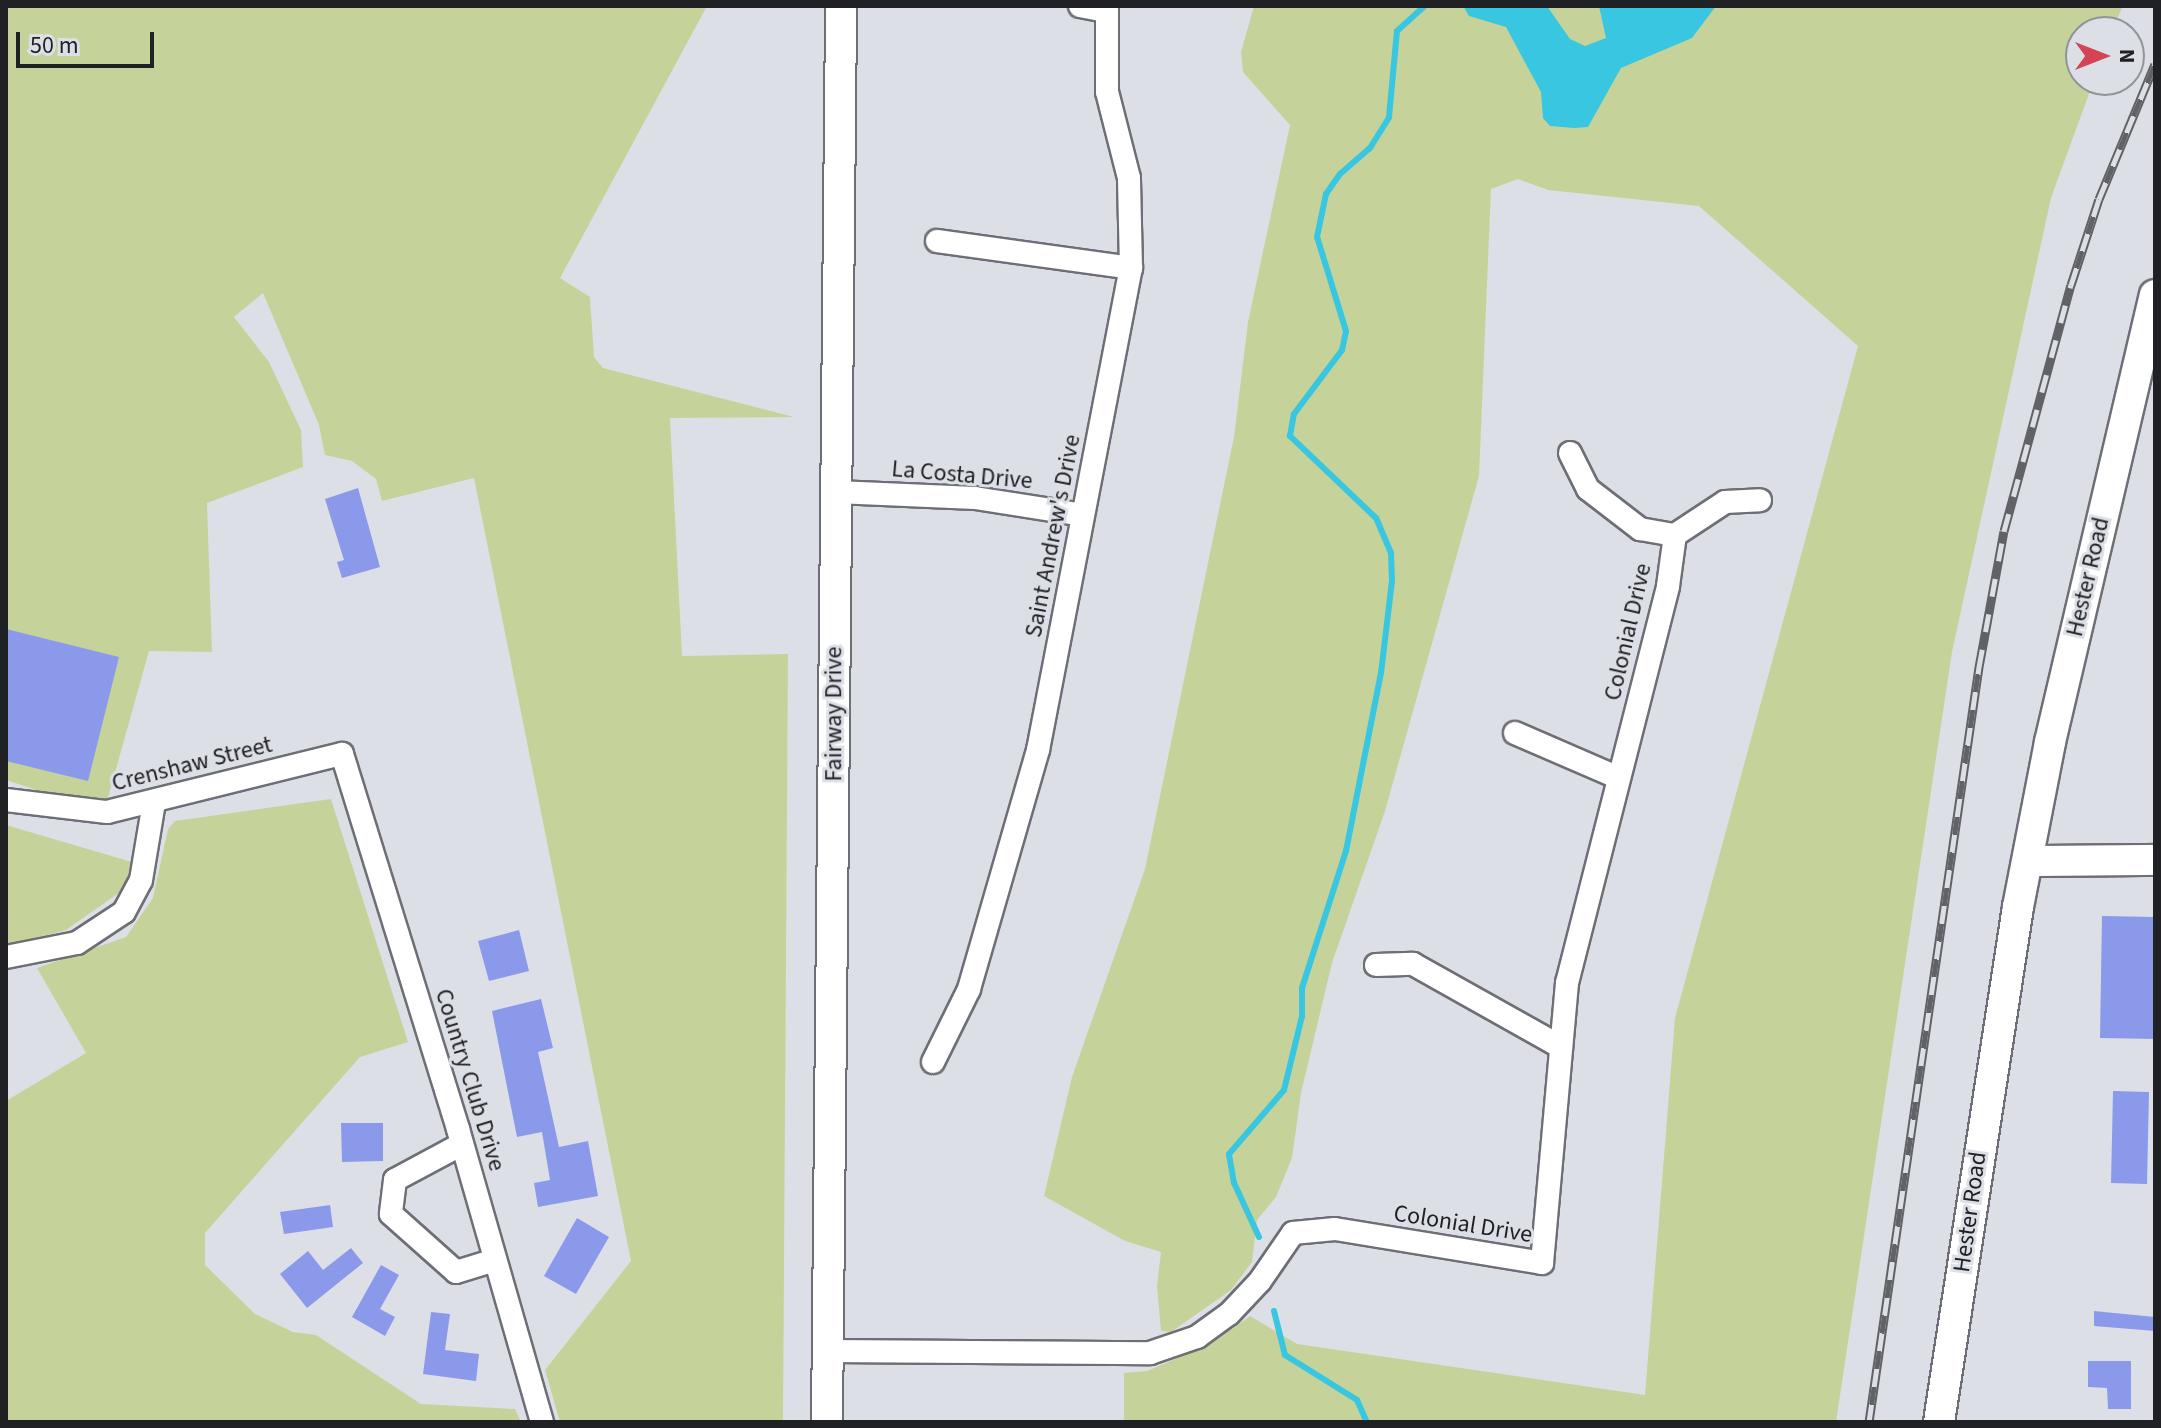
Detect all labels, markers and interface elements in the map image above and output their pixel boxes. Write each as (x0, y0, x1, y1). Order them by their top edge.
scale bar (20, 16, 158, 66)
north arrow (2065, 16, 2145, 96)
text: 50 m (30, 28, 79, 63)
text: N (2111, 49, 2143, 63)
street label: Saint Andrew's Drive (1019, 432, 1087, 640)
street label: La Costa Drive (890, 454, 1034, 496)
street label: Hester Road (2060, 515, 2116, 639)
street label: Colonial Drive (1598, 561, 1658, 703)
street label: Fairway Drive (820, 647, 848, 781)
street label: Crenshaw Street (109, 730, 275, 798)
street label: Country Club Drive (429, 985, 511, 1175)
street label: Hester Road (1947, 1150, 1993, 1274)
street label: Colonial Drive (1392, 1199, 1534, 1249)

